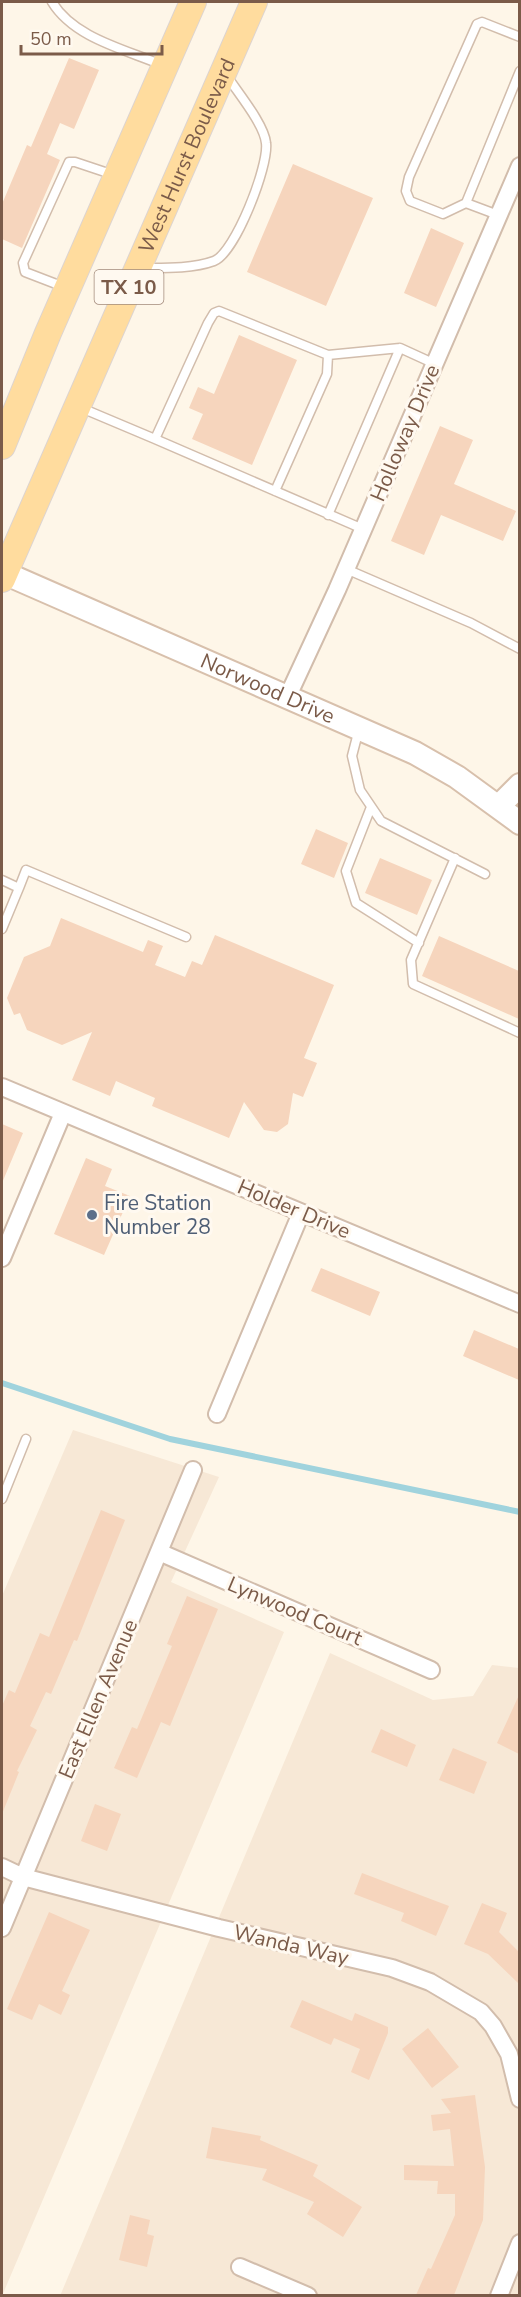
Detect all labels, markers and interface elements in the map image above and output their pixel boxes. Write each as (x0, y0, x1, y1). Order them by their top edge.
scale bar (21, 18, 162, 56)
text: 50 m (30, 27, 72, 51)
street label: West Hurst Boulevard (132, 54, 242, 257)
road number: TX 10 (94, 270, 164, 304)
street label: Holloway Drive (364, 360, 446, 506)
street label: Norwood Drive (196, 647, 339, 730)
street label: Holder Drive (233, 1173, 355, 1245)
place label: Fire Station Number 28 (104, 1189, 212, 1241)
marker: Fire Station Number 28 (85, 1208, 99, 1222)
street label: Lynwood Court (223, 1570, 367, 1652)
street label: East Ellen Avenue (52, 1615, 144, 1783)
street label: Wanda Way (231, 1918, 352, 1972)

